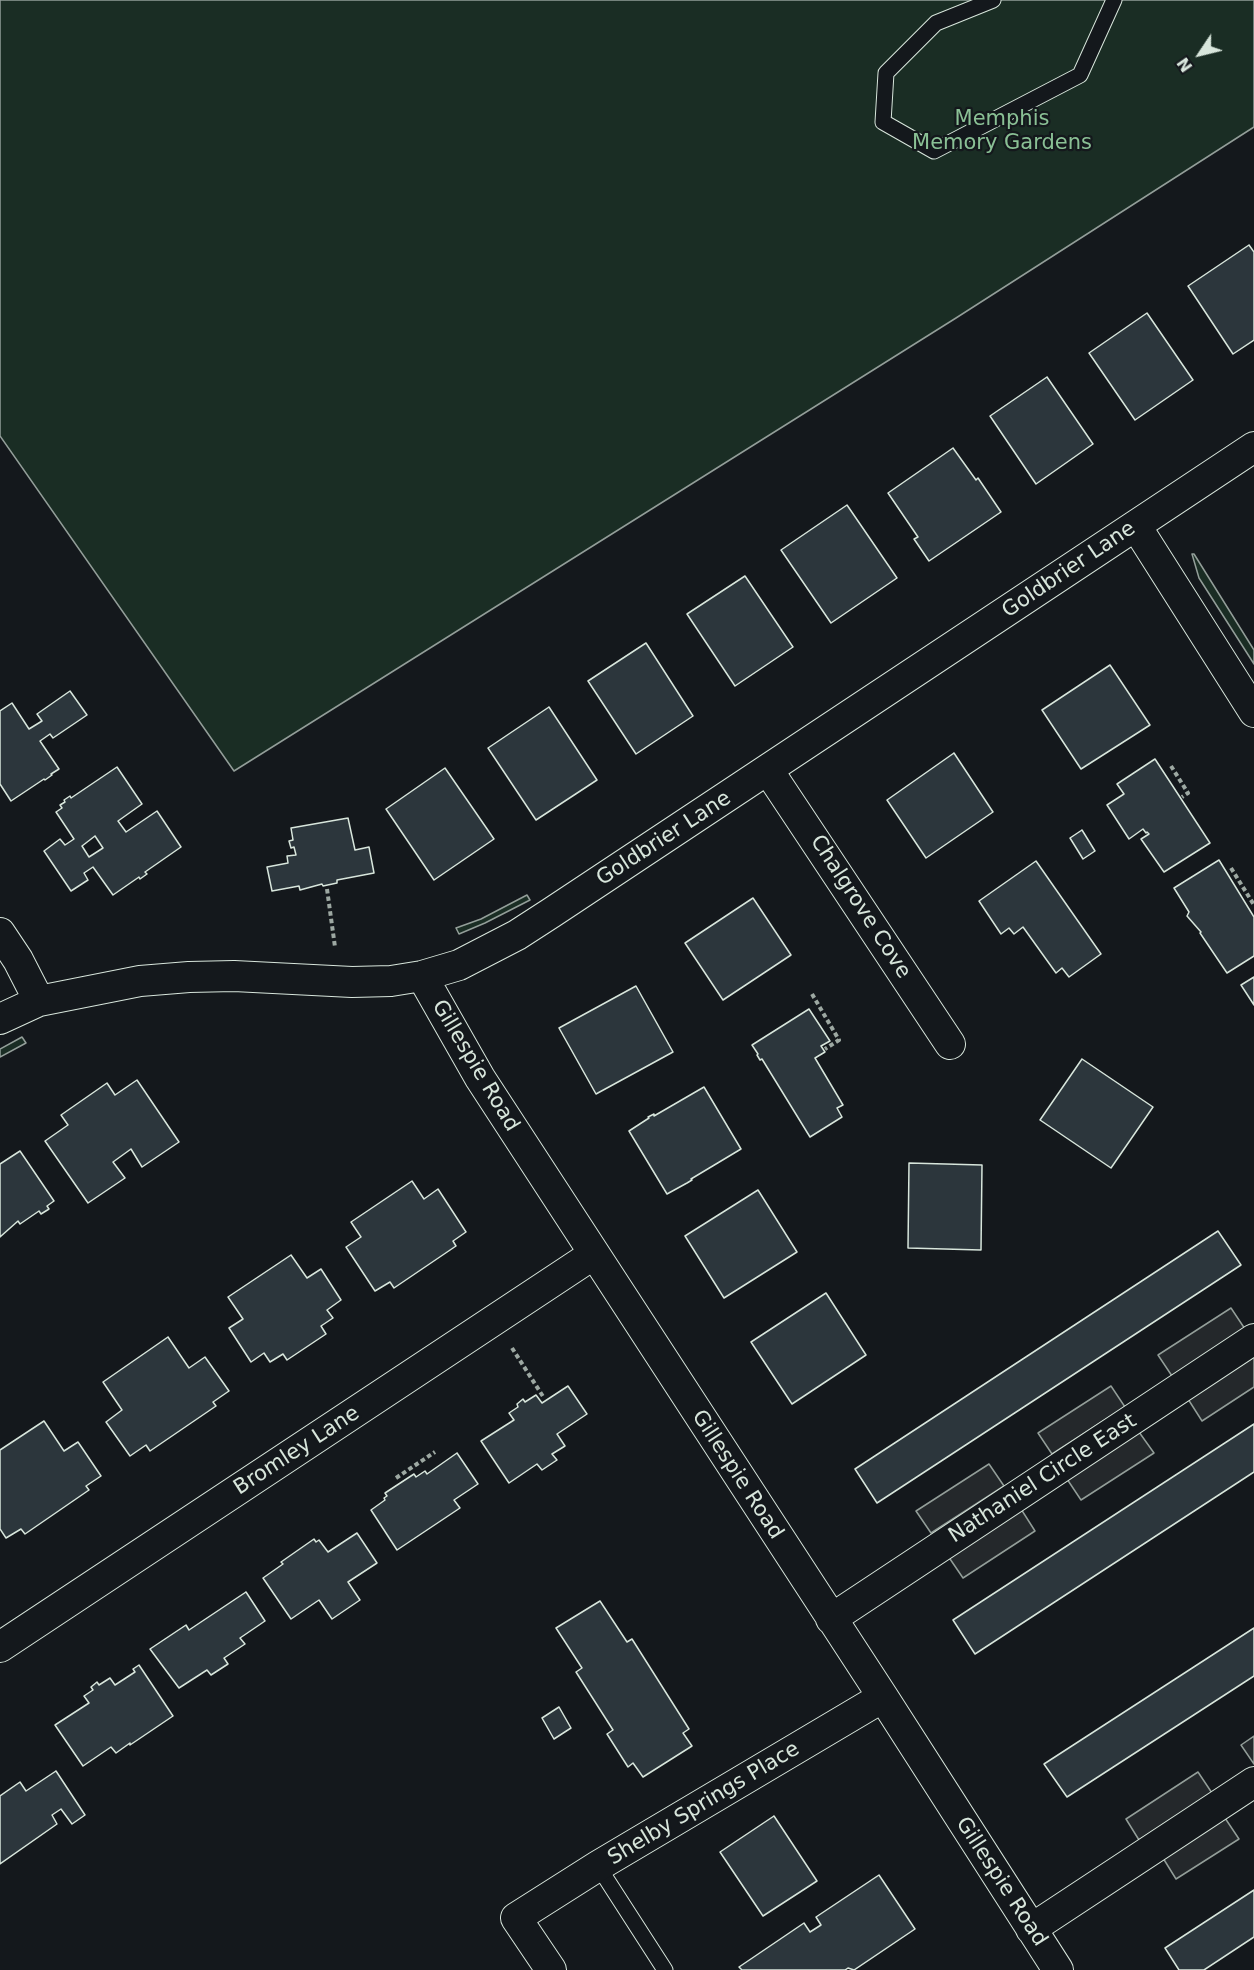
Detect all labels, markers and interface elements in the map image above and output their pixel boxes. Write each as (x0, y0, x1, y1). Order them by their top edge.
north arrow (1170, 24, 1230, 84)
text: N (1173, 54, 1196, 76)
park label: Memphis Memory Gardens (912, 107, 1092, 157)
street label: Goldbrier Lane (998, 516, 1140, 624)
street label: Goldbrier Lane (592, 786, 736, 892)
street label: Chalgrove Cove (804, 831, 916, 983)
street label: Gillespie Road (426, 996, 524, 1136)
street label: Bromley Lane (230, 1401, 364, 1501)
street label: Gillespie Road (686, 1406, 788, 1544)
street label: Nathaniel Circle East (945, 1409, 1141, 1549)
street label: Shelby Springs Place (604, 1737, 804, 1871)
street label: Gillespie Road (950, 1813, 1052, 1951)

